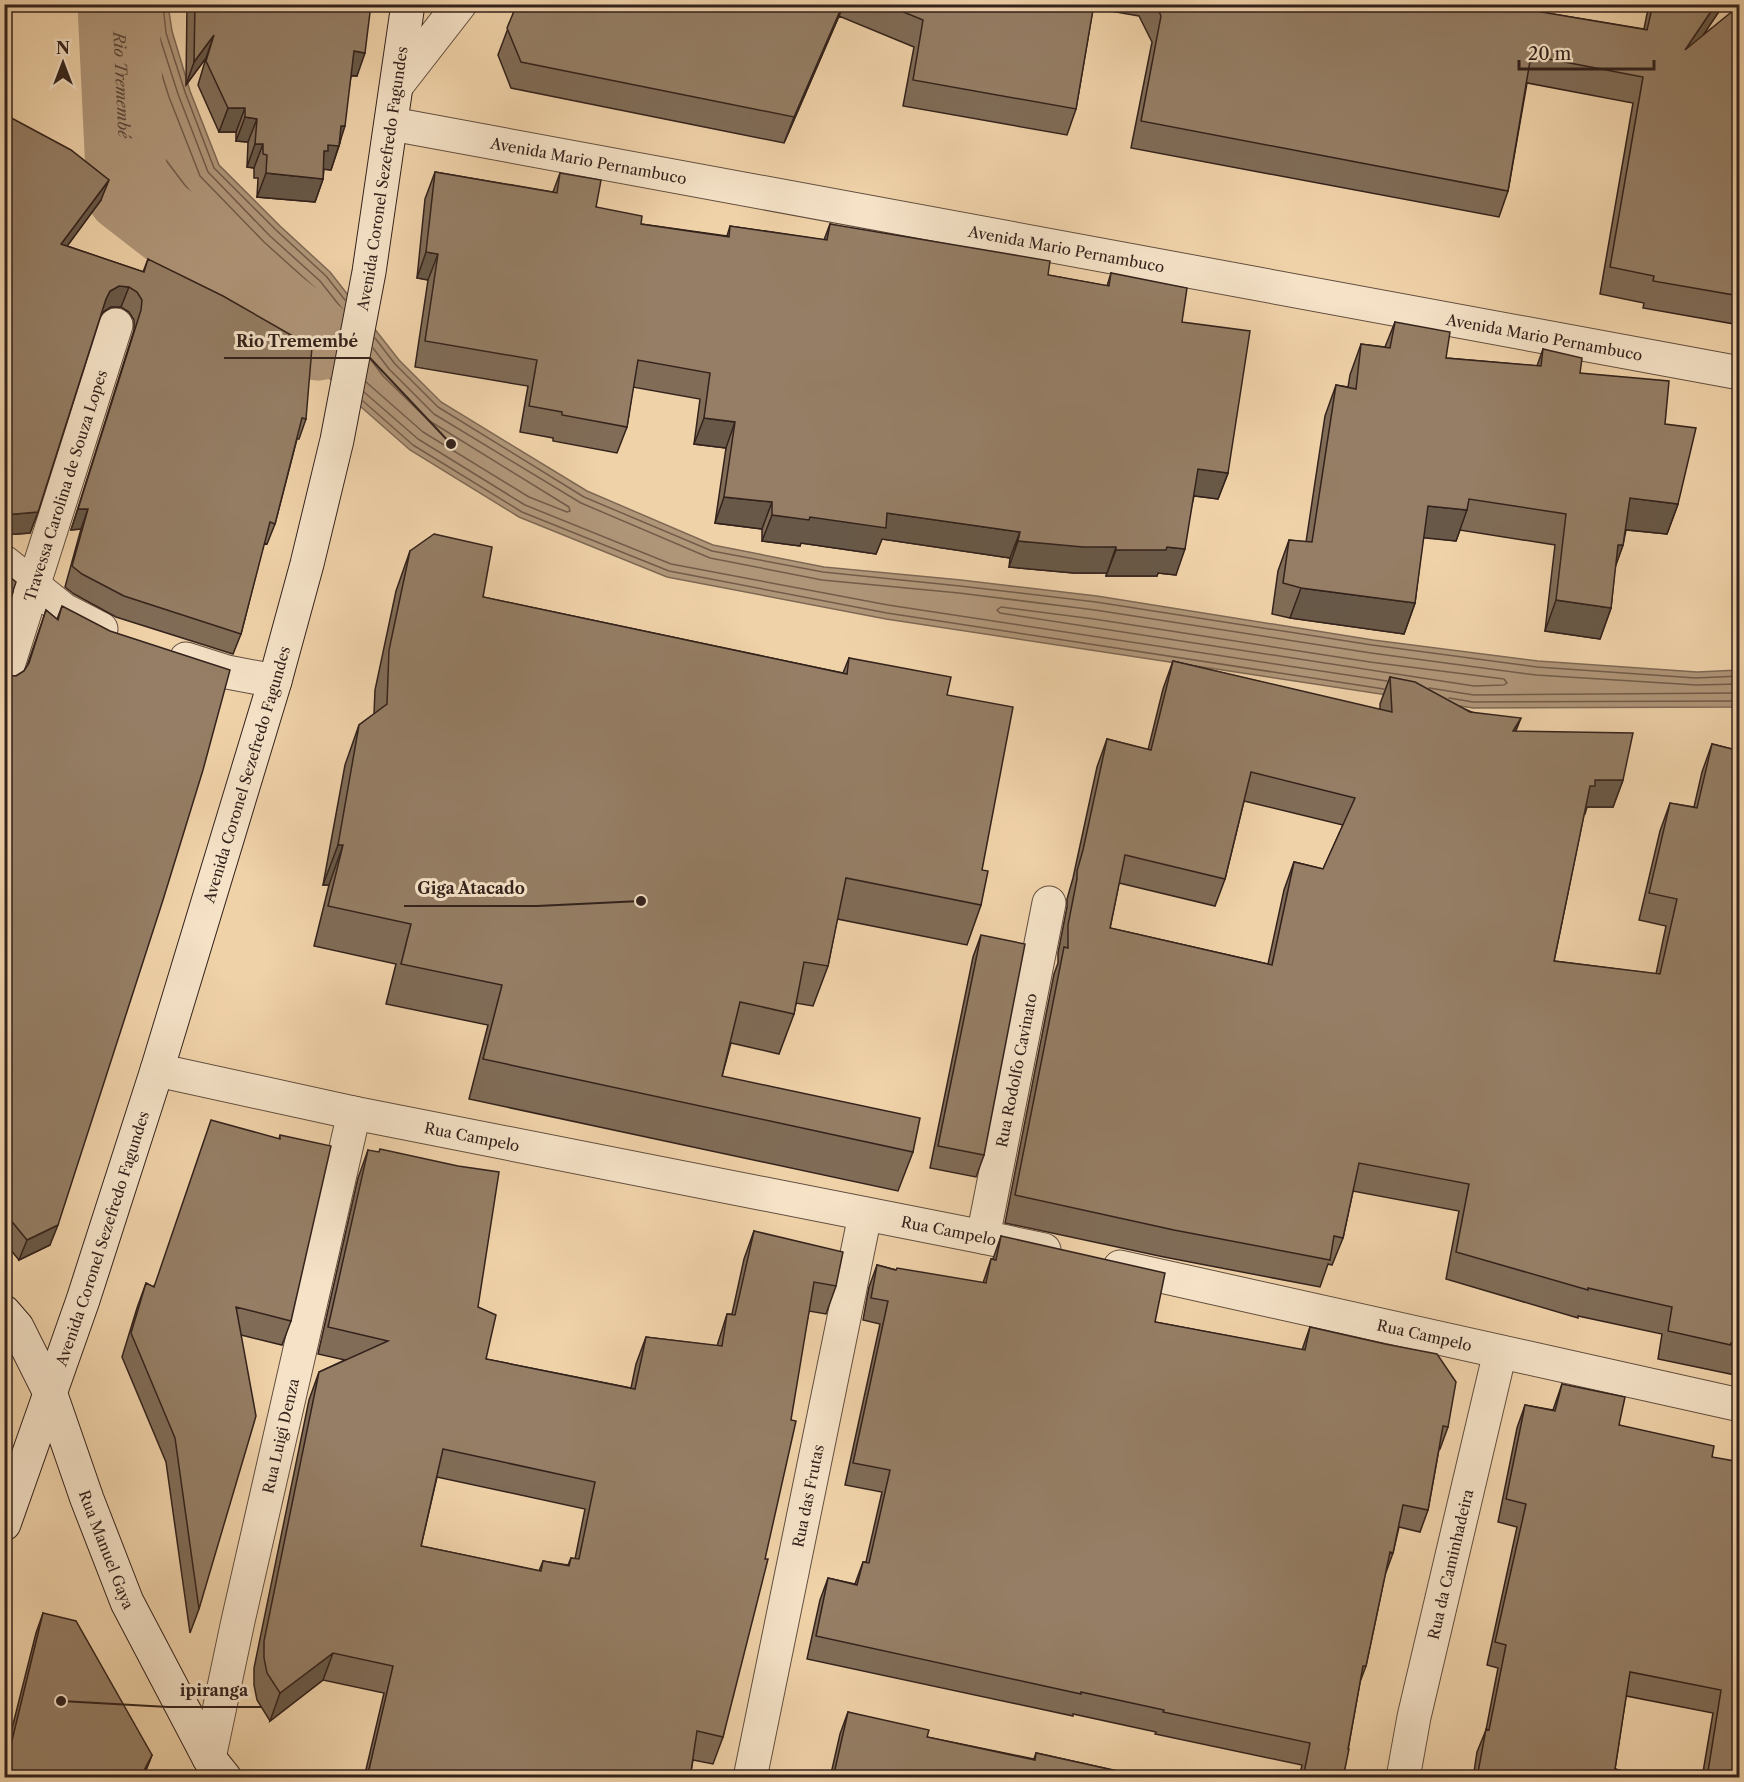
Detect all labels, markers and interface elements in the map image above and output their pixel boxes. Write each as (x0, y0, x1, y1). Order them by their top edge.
water label: Rio Tremembé (109, 29, 134, 140)
north arrow (33, 33, 93, 93)
scale bar (1519, 33, 1654, 71)
text: N (56, 38, 70, 58)
text: 20 m (1528, 43, 1572, 65)
street label: Avenida Coronel Sezefredo Fagundes (352, 45, 411, 313)
street label: Avenida Mario Pernambuco (488, 133, 688, 188)
street label: Avenida Mario Pernambuco (966, 221, 1166, 276)
street label: Avenida Mario Pernambuco (1444, 309, 1644, 364)
callout: Rio Tremembé (224, 324, 370, 358)
text: Rio Tremembé (236, 331, 358, 351)
street label: Travessa Carolina de Souza Lopes (19, 367, 111, 604)
street label: Avenida Coronel Sezefredo Fagundes (199, 644, 294, 906)
callout: Giga Atacado (404, 872, 537, 906)
text: Giga Atacado (417, 878, 525, 898)
street label: Rua Rodolfo Cavinato (991, 991, 1040, 1149)
street label: Avenida Coronel Sezefredo Fagundes (51, 1109, 153, 1369)
street label: Rua Campelo (423, 1118, 521, 1155)
street label: Rua Campelo (900, 1212, 998, 1249)
street label: Rua Campelo (1375, 1315, 1474, 1355)
street label: Rua Luigi Denza (258, 1376, 303, 1495)
street label: Rua das Frutas (788, 1443, 827, 1549)
street label: Rua Manuel Gaya (75, 1487, 138, 1612)
street label: Rua da Caminhadeira (1423, 1487, 1477, 1641)
callout: ipiranga (168, 1673, 261, 1707)
text: ipiranga (180, 1680, 249, 1700)

